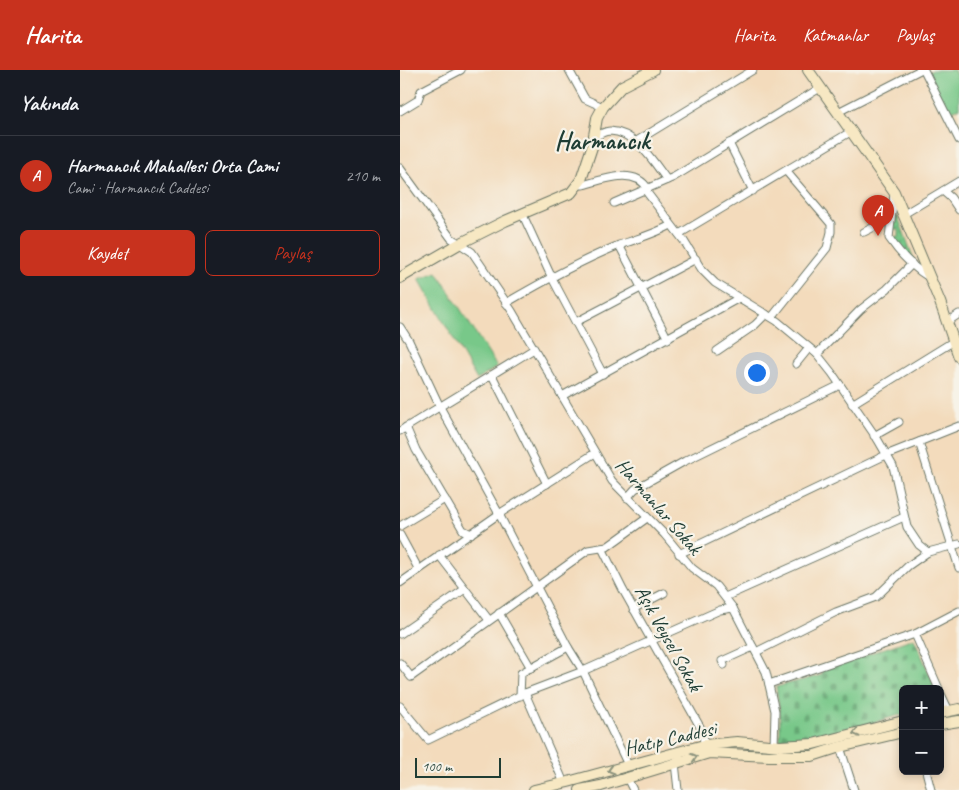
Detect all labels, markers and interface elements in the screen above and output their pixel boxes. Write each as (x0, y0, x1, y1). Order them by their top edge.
text: Harita (25, 20, 81, 50)
text: Harita (734, 24, 775, 46)
text: Katmanlar (803, 24, 868, 46)
text: Paylaş (896, 24, 934, 46)
text: Yakında (20, 90, 78, 116)
district label: Harmancık (555, 125, 652, 157)
text: Harmancık Mahallesi Orta Cami (67, 154, 278, 178)
text: A (32, 166, 40, 186)
text: 210 m (346, 166, 380, 186)
text: Cami · Harmancık Caddesi (67, 178, 209, 198)
pin: A (862, 195, 894, 236)
button: Kaydet (20, 230, 195, 276)
button: Paylaş (205, 230, 380, 276)
your location (744, 360, 770, 386)
street label: Harmanlar Sokak (610, 453, 708, 561)
street label: Aşık Veysel Sokak (629, 581, 709, 697)
map controls (899, 685, 944, 775)
button: + (899, 685, 944, 730)
street label: Hatıp Caddesi (622, 715, 721, 761)
one-way arrow (851, 727, 860, 738)
button: − (899, 730, 944, 775)
one-way arrow (690, 753, 698, 763)
scale bar (415, 755, 501, 778)
text: 100 m (422, 758, 452, 775)
one-way arrow (606, 764, 615, 775)

